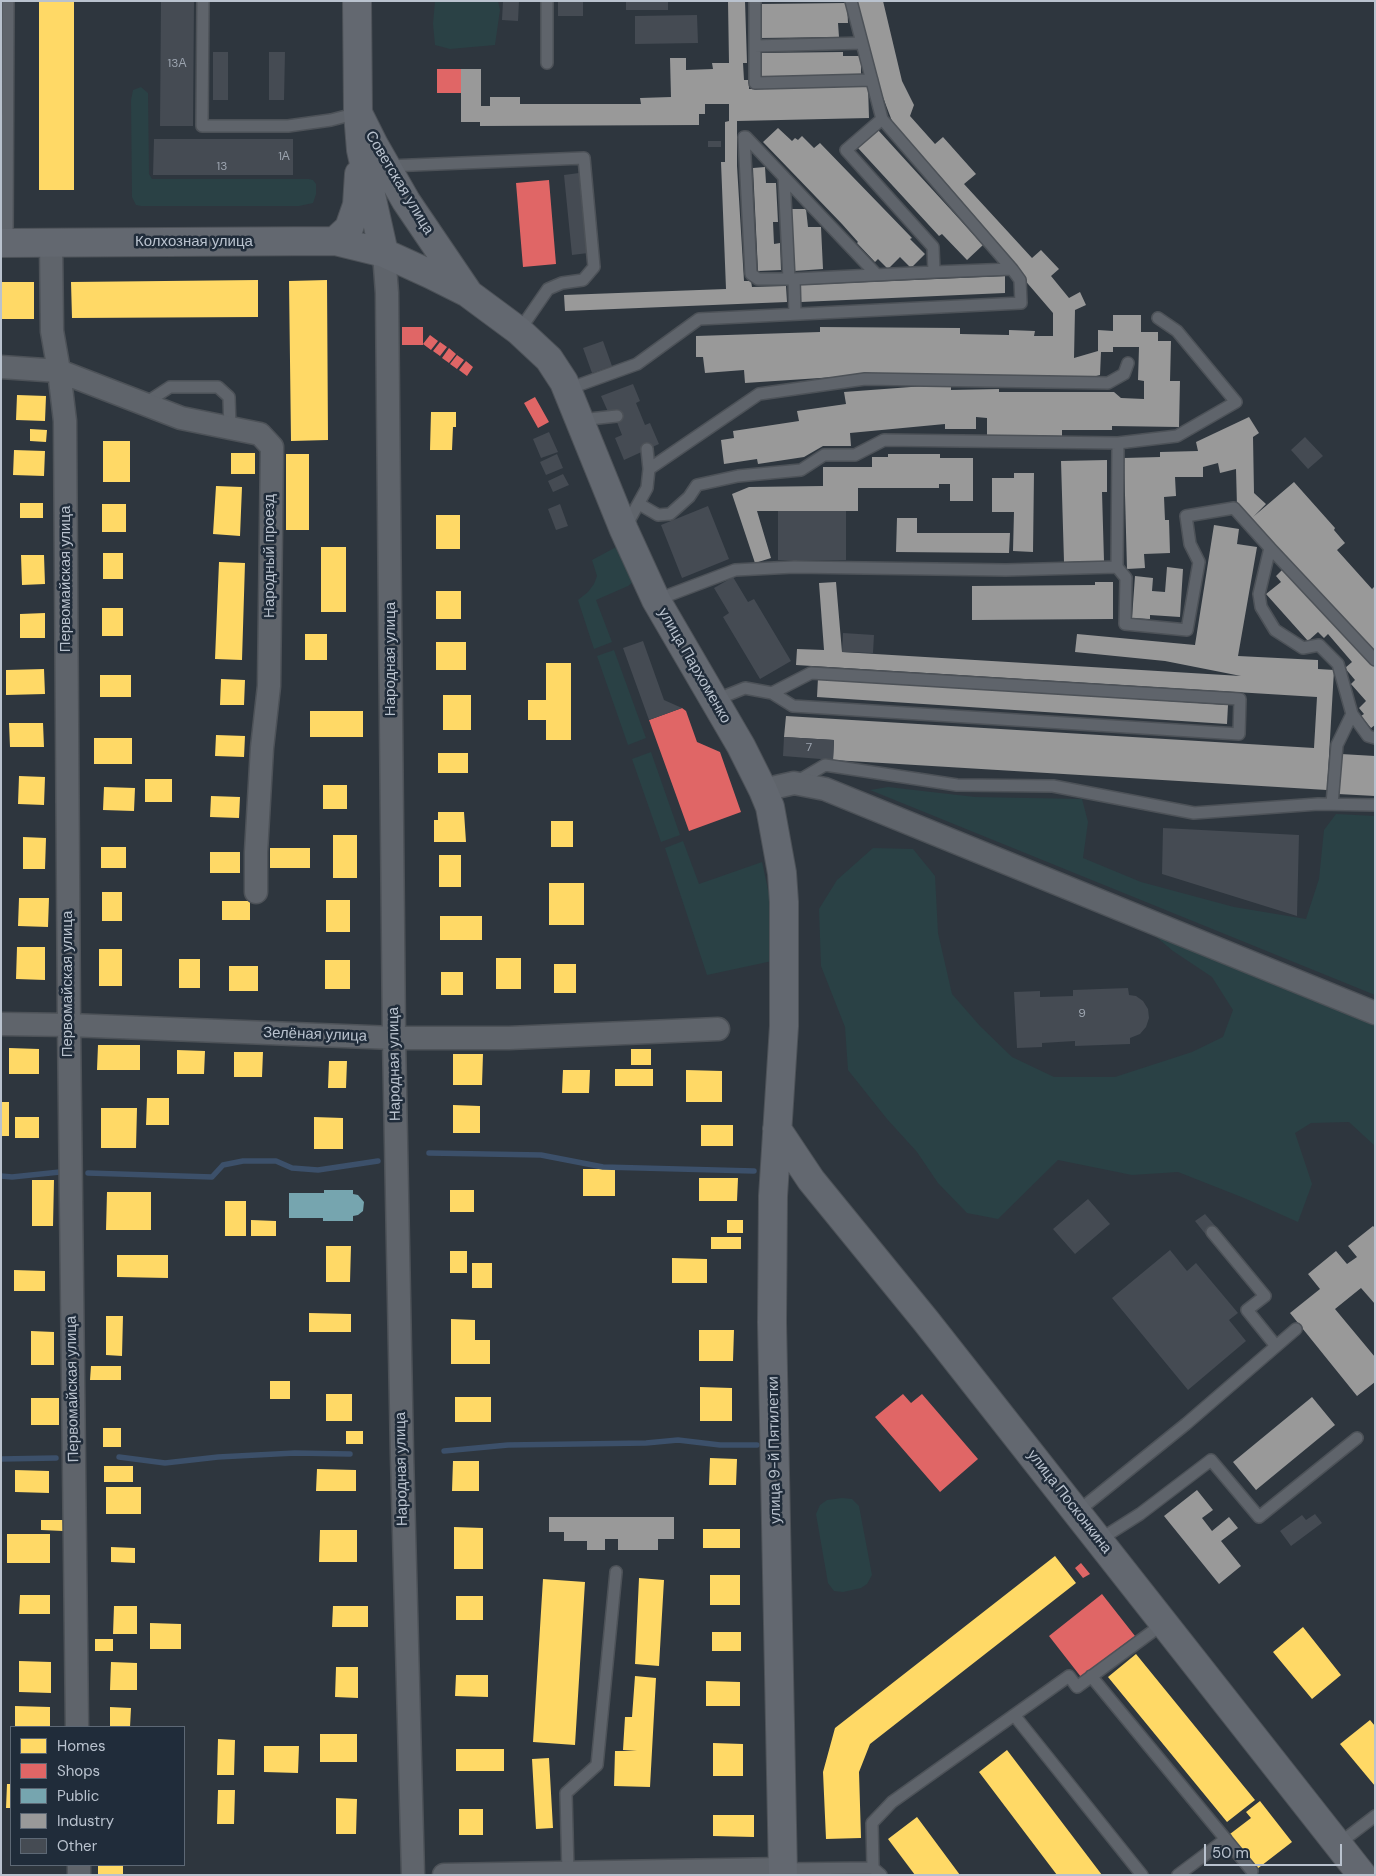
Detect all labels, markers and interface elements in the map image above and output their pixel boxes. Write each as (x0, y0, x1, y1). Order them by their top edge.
house number: 13А (168, 57, 186, 71)
street label: Советская улица (361, 128, 437, 238)
house number: 1А (278, 150, 290, 164)
house number: 13 (217, 160, 227, 174)
street label: Колхозная улица (135, 233, 253, 251)
street label: Народный проезд (261, 494, 279, 618)
street label: Первомайская улица (57, 506, 75, 652)
street label: Народная улица (382, 602, 400, 716)
street label: улица Пархоменко (654, 605, 734, 727)
house number: 7 (806, 741, 812, 755)
street label: Первомайская улица (59, 911, 77, 1057)
street label: Народная улица (385, 1007, 405, 1121)
house number: 9 (1078, 1007, 1086, 1021)
street label: Зелёная улица (263, 1024, 367, 1046)
street label: Первомайская улица (63, 1315, 83, 1463)
street label: улица 9-й Пятилетки (765, 1376, 785, 1524)
street label: Народная улица (392, 1412, 412, 1526)
street label: улица Посконкина (1023, 1447, 1115, 1557)
legend (10, 1726, 185, 1866)
text: Homes (57, 1736, 106, 1756)
text: Shops (57, 1761, 100, 1781)
text: Public (57, 1786, 99, 1806)
text: Industry (57, 1811, 114, 1831)
scale bar (1206, 1834, 1344, 1866)
text: Other (57, 1836, 97, 1856)
text: 50 m (1212, 1843, 1249, 1863)

